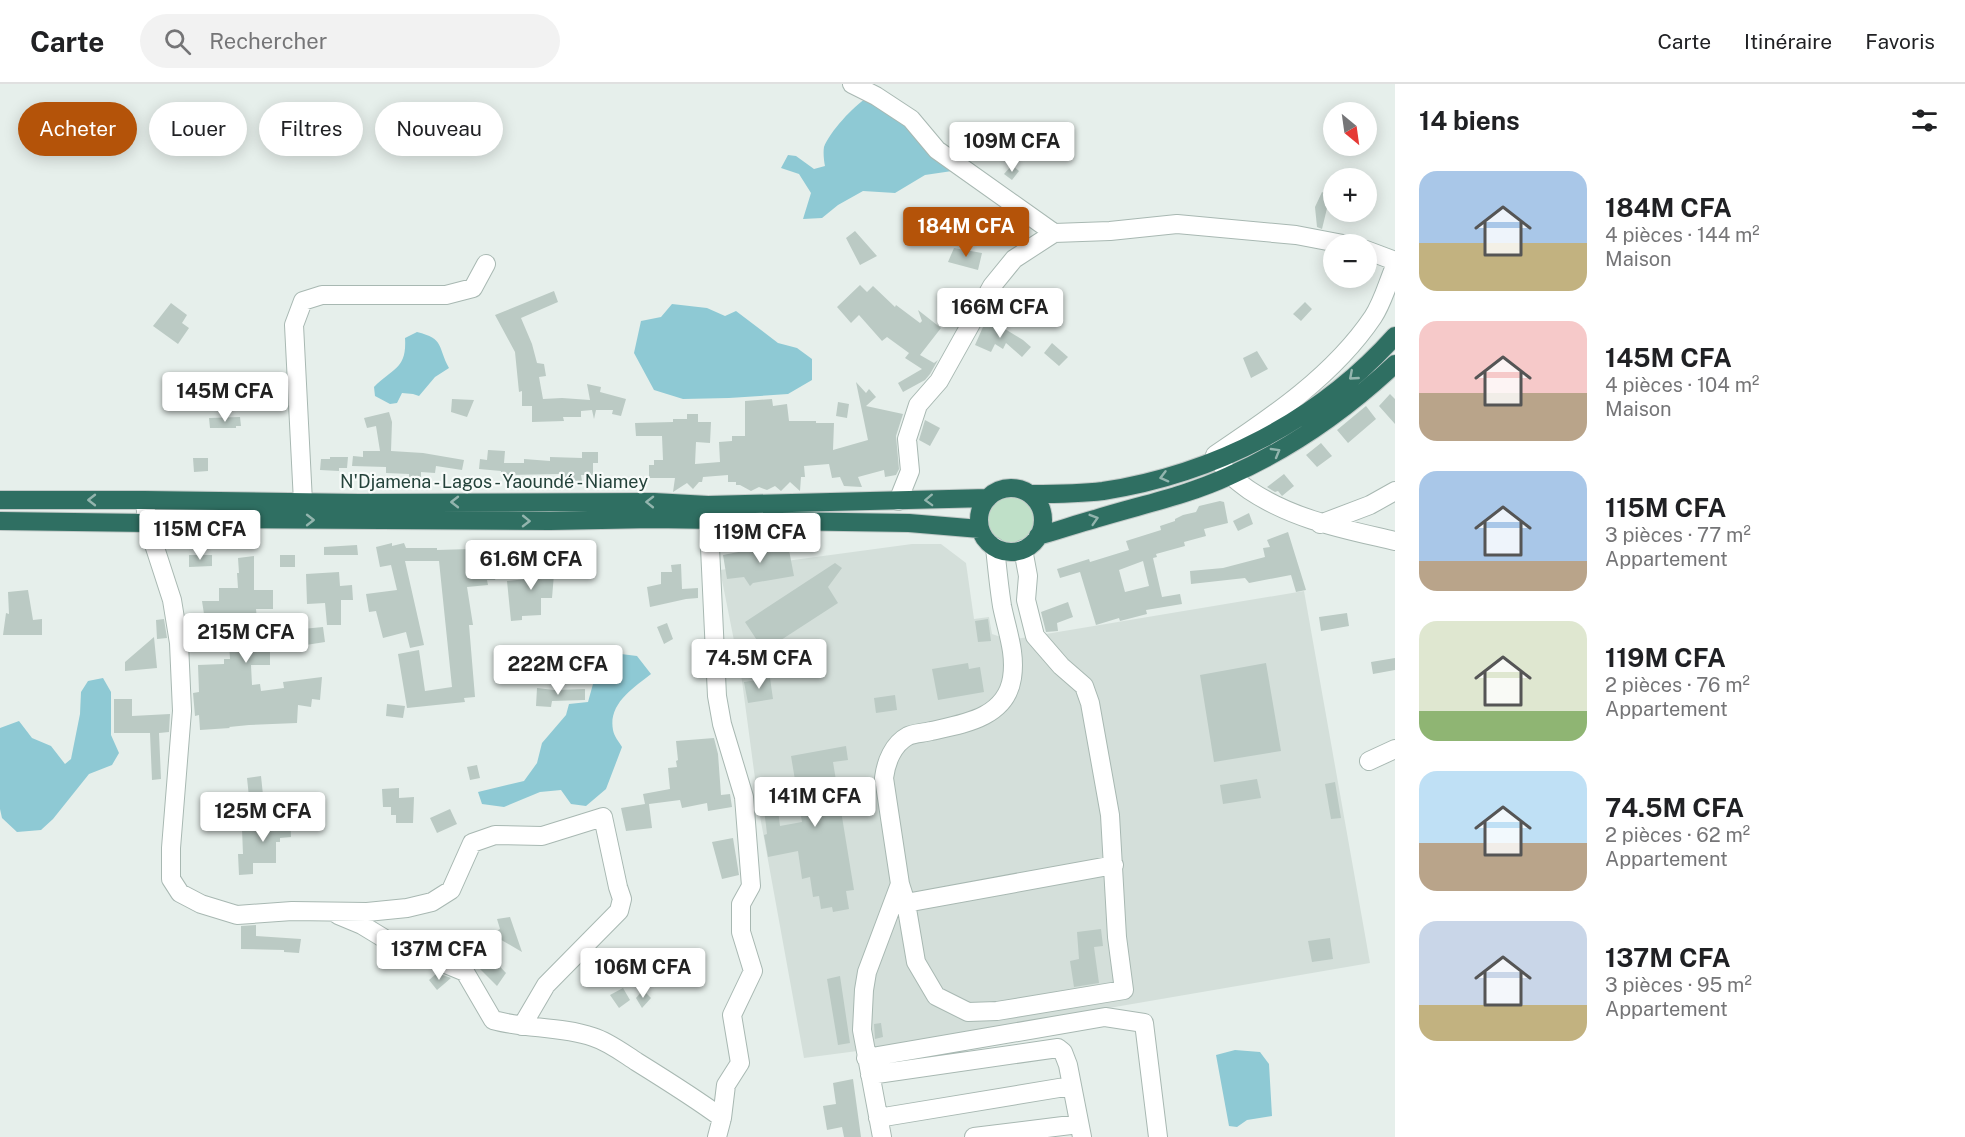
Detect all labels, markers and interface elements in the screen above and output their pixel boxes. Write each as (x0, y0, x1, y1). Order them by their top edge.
search box (140, 14, 560, 68)
text: Carte (30, 25, 104, 58)
icon: search (161, 25, 194, 58)
text: Rechercher (209, 28, 327, 54)
text: Carte (1657, 29, 1711, 54)
text: Itinéraire (1744, 29, 1832, 54)
text: Favoris (1865, 29, 1935, 54)
chip: Acheter (18, 102, 137, 156)
chip: Louer (149, 102, 247, 156)
chip: Filtres (259, 102, 363, 156)
chip: Nouveau (375, 102, 503, 156)
north arrow (1323, 102, 1377, 156)
map controls (1323, 102, 1377, 288)
icon: filters (1908, 104, 1941, 137)
text: 14 biens (1419, 105, 1520, 136)
pin: 109M CFA (950, 122, 1074, 173)
text: 109M CFA (963, 129, 1061, 153)
button: + (1323, 168, 1377, 222)
text: 184M CFA (1605, 192, 1732, 223)
icon: home (1467, 195, 1539, 267)
pin: 184M CFA (904, 207, 1028, 258)
text: 184M CFA (917, 214, 1015, 238)
text: 4 pièces · 144 m² (1605, 223, 1760, 247)
button: − (1323, 234, 1377, 288)
text: Maison (1605, 247, 1672, 271)
pin: 166M CFA (938, 288, 1062, 339)
text: 166M CFA (951, 295, 1049, 319)
text: 145M CFA (1605, 342, 1732, 373)
icon: home (1467, 345, 1539, 417)
one-way arrow (1349, 369, 1360, 380)
pin: 145M CFA (163, 372, 287, 423)
text: 4 pièces · 104 m² (1605, 373, 1759, 397)
text: 145M CFA (176, 379, 274, 403)
text: Maison (1605, 397, 1672, 421)
one-way arrow (1270, 448, 1280, 459)
one-way arrow (1159, 470, 1170, 482)
street label: N'Djamena - Lagos - Yaoundé - Niamey (340, 471, 648, 492)
text: 115M CFA (1605, 492, 1726, 523)
one-way arrow (925, 493, 934, 506)
one-way arrow (88, 494, 97, 506)
icon: home (1467, 495, 1539, 567)
one-way arrow (451, 496, 460, 508)
one-way arrow (646, 496, 655, 508)
pin: 115M CFA (138, 510, 262, 561)
pin: 119M CFA (698, 513, 822, 564)
one-way arrow (306, 514, 315, 526)
one-way arrow (522, 514, 531, 527)
one-way arrow (1088, 514, 1099, 526)
text: 115M CFA (153, 517, 247, 541)
text: 119M CFA (714, 520, 806, 544)
text: 3 pièces · 77 m² (1605, 523, 1751, 547)
pin: 61.6M CFA (462, 540, 600, 591)
text: 61.6M CFA (479, 547, 583, 571)
text: Appartement (1605, 547, 1728, 571)
pin: 215M CFA (184, 613, 308, 664)
text: 215M CFA (197, 620, 295, 644)
pin: 74.5M CFA (690, 639, 828, 690)
text: 119M CFA (1605, 642, 1726, 673)
pin: 222M CFA (496, 645, 620, 696)
icon: home (1467, 645, 1539, 717)
text: 74.5M CFA (706, 646, 812, 670)
text: 222M CFA (508, 652, 608, 676)
text: 2 pièces · 76 m² (1605, 673, 1750, 697)
text: Appartement (1605, 697, 1728, 721)
pin: 141M CFA (753, 777, 877, 828)
text: 141M CFA (769, 784, 861, 808)
pin: 125M CFA (201, 792, 325, 843)
text: 74.5M CFA (1605, 792, 1744, 823)
icon: home (1467, 795, 1539, 867)
text: 125M CFA (214, 799, 312, 823)
text: 2 pièces · 62 m² (1605, 823, 1750, 847)
text: Appartement (1605, 847, 1728, 871)
pin: 137M CFA (377, 930, 501, 981)
text: 137M CFA (391, 937, 487, 961)
text: 137M CFA (1605, 942, 1731, 973)
icon: home (1467, 945, 1539, 1017)
pin: 106M CFA (581, 948, 705, 999)
text: 106M CFA (594, 955, 692, 979)
text: 3 pièces · 95 m² (1605, 973, 1752, 997)
text: Appartement (1605, 997, 1728, 1021)

